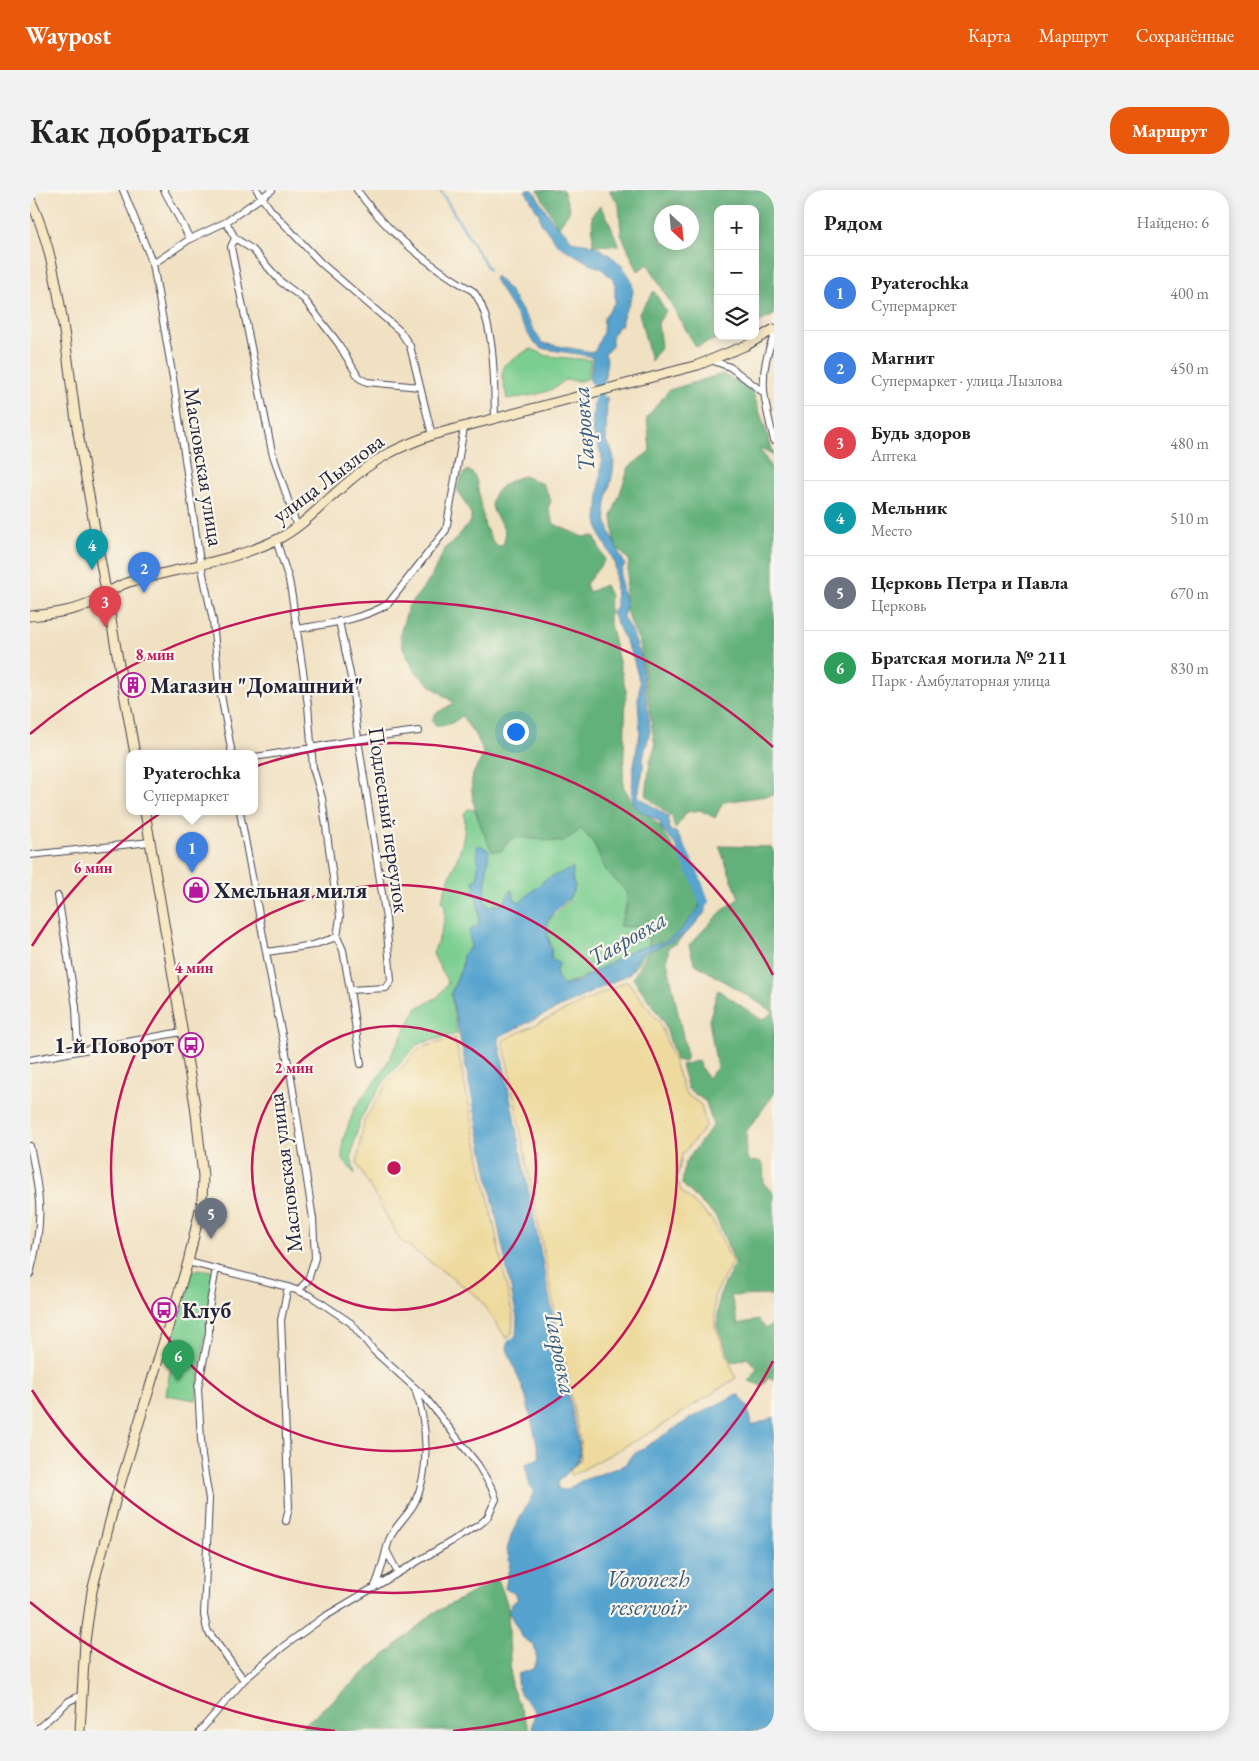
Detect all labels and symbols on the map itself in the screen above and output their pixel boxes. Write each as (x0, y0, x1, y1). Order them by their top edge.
north arrow (654, 205, 699, 250)
street label: Масловская улица (177, 385, 231, 549)
water label: Тавровка (565, 385, 601, 473)
street label: улица Лызлова (266, 426, 390, 529)
pin: 4 (76, 529, 108, 570)
pin: 2 (128, 552, 160, 593)
pin: 3 (89, 586, 121, 627)
text: 8 мин (135, 645, 175, 664)
place label: Магазин "Домашний" (150, 671, 363, 700)
building icon: Магазин "Домашний" (120, 672, 146, 698)
your location (503, 719, 529, 745)
street label: Подлесный переулок (362, 725, 416, 915)
pin: 1 (176, 832, 208, 873)
text: 6 мин (73, 858, 113, 877)
place label: Хмельная миля (213, 876, 367, 905)
shop icon: Хмельная миля (183, 877, 209, 903)
water label: Тавровка (582, 903, 672, 973)
text: 4 мин (174, 958, 214, 977)
place label: 1-й Поворот (54, 1031, 174, 1060)
bus stop icon: 1-й Поворот (178, 1032, 204, 1058)
text: 2 мин (274, 1058, 314, 1077)
street label: Масловская улица (261, 1091, 309, 1254)
centre of rings (385, 1159, 403, 1177)
pin: 5 (195, 1198, 227, 1239)
place label: Клуб (182, 1296, 231, 1325)
bus stop icon: Клуб (151, 1297, 177, 1323)
water label: Тавровка (538, 1307, 584, 1397)
pin: 6 (162, 1340, 194, 1381)
water label: Voronezh reservoir (606, 1563, 690, 1622)

